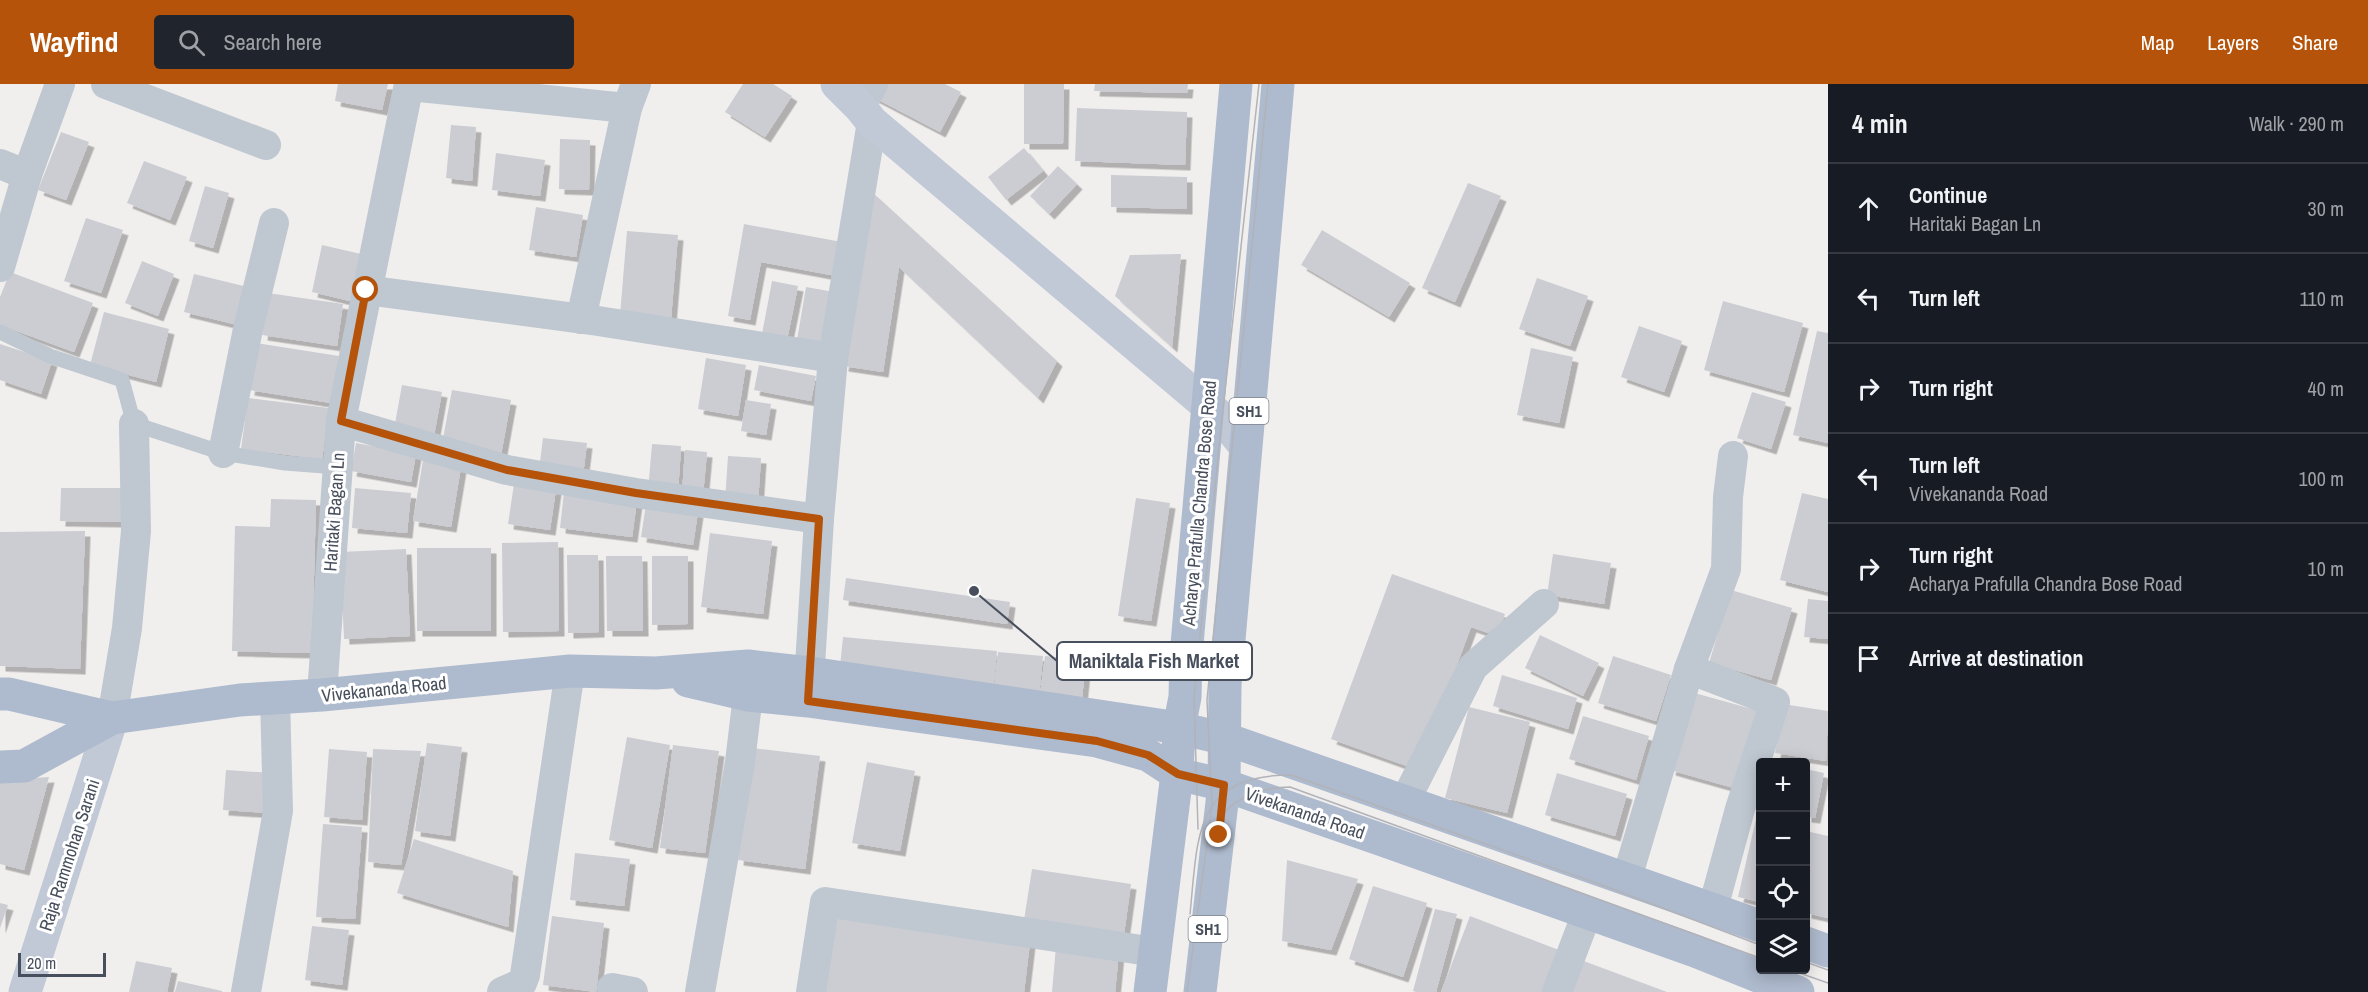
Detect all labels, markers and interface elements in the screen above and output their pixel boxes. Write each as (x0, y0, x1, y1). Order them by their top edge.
search box (154, 15, 574, 69)
text: Wayfind (30, 23, 118, 61)
icon: search (175, 26, 208, 59)
text: Search here (223, 27, 322, 57)
text: Map (2141, 28, 2174, 57)
text: Layers (2207, 28, 2259, 57)
text: Share (2292, 28, 2338, 57)
text: 4 min (1852, 106, 1908, 141)
text: Walk · 290 m (2249, 110, 2344, 137)
text: Continue (1909, 180, 1987, 210)
icon: ahead (1852, 192, 1885, 225)
text: 30 m (2308, 195, 2344, 222)
text: Haritaki Bagan Ln (1909, 210, 2041, 237)
route start (352, 276, 378, 302)
icon: left (1852, 282, 1885, 315)
text: Turn left (1909, 283, 1980, 313)
text: 110 m (2300, 285, 2344, 312)
icon: right (1852, 372, 1885, 405)
text: Turn right (1909, 373, 1993, 403)
text: 40 m (2308, 375, 2344, 402)
street label: Acharya Prafulla Chandra Bose Road (1176, 379, 1222, 628)
road number: SH1 (1230, 398, 1268, 424)
text: Turn left (1909, 450, 1980, 480)
street label: Haritaki Bagan Ln (317, 452, 351, 572)
icon: left (1852, 462, 1885, 495)
text: 100 m (2298, 465, 2344, 492)
text: Vivekananda Road (1909, 480, 2048, 507)
text: Turn right (1909, 540, 1993, 570)
icon: right (1852, 552, 1885, 585)
text: 10 m (2308, 555, 2344, 582)
text: Acharya Prafulla Chandra Bose Road (1909, 570, 2182, 597)
callout: Maniktala Fish Market (1057, 642, 1252, 680)
icon: arrive (1852, 642, 1885, 675)
text: Arrive at destination (1909, 643, 2083, 673)
text: Maniktala Fish Market (1069, 647, 1240, 674)
street label: Vivekananda Road (320, 670, 448, 708)
map controls (1756, 758, 1810, 974)
button: + (1756, 758, 1810, 812)
street label: Raja Rammohan Sarani (33, 776, 105, 934)
street label: Vivekananda Road (1242, 781, 1368, 845)
button: − (1756, 812, 1810, 866)
route end (1205, 821, 1231, 847)
button: locate (1756, 866, 1810, 920)
road number: SH1 (1188, 916, 1228, 942)
button: layers (1756, 920, 1810, 974)
scale bar (18, 950, 106, 978)
text: 20 m (27, 952, 56, 974)

